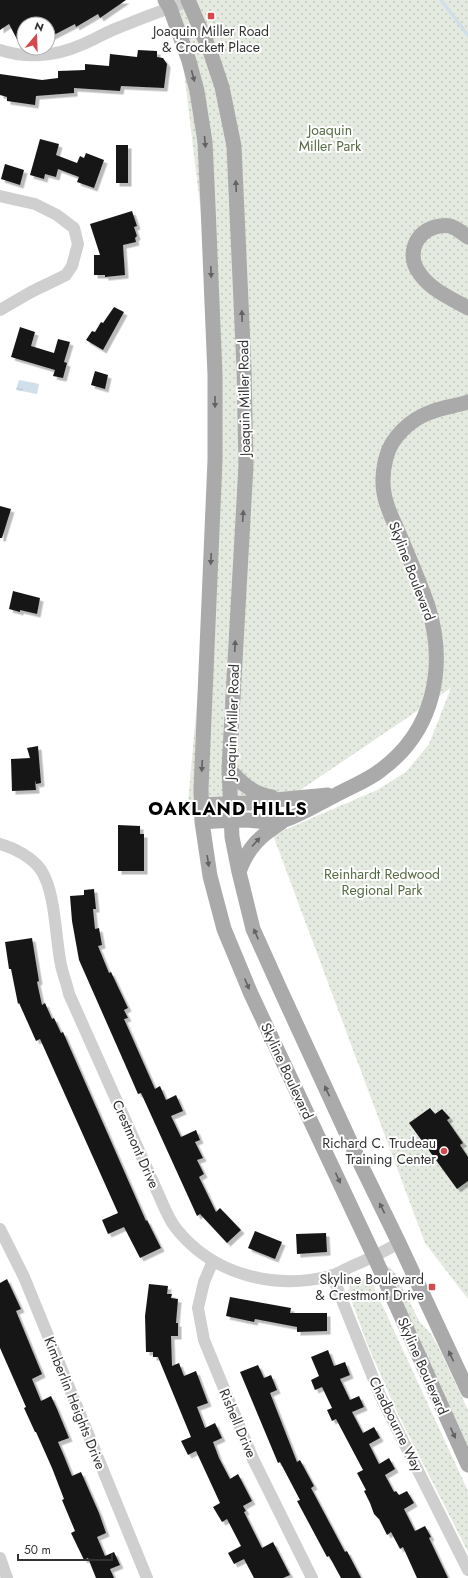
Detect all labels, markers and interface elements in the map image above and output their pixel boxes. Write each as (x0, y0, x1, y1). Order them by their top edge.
marker: Joaquin Miller Road & Crockett Place (206, 11, 216, 21)
north arrow (16, 16, 56, 56)
text: N (33, 18, 46, 36)
place label: Joaquin Miller Road & Crockett Place (151, 21, 269, 57)
one-way arrow (190, 70, 196, 82)
park label: Joaquin Miller Park (299, 120, 362, 156)
one-way arrow (201, 136, 208, 148)
one-way arrow (233, 180, 240, 192)
one-way arrow (207, 266, 214, 278)
one-way arrow (239, 309, 245, 322)
street label: Joaquin Miller Road (233, 340, 255, 458)
one-way arrow (212, 396, 218, 409)
one-way arrow (239, 510, 246, 522)
street label: Skyline Boulevard (384, 519, 440, 623)
one-way arrow (208, 553, 214, 566)
one-way arrow (232, 639, 238, 652)
street label: Joaquin Miller Road (220, 664, 244, 782)
one-way arrow (199, 760, 205, 773)
district label: OAKLAND HILLS (148, 796, 308, 822)
one-way arrow (251, 837, 261, 847)
one-way arrow (205, 855, 211, 867)
park label: Reinhardt Redwood Regional Park (324, 864, 440, 900)
one-way arrow (253, 929, 259, 940)
one-way arrow (244, 979, 250, 990)
street label: Skyline Boulevard (256, 1019, 318, 1123)
one-way arrow (324, 1085, 330, 1097)
street label: Crestmont Drive (108, 1097, 164, 1191)
place label: Richard C. Trudeau Training Center (322, 1133, 436, 1169)
marker: Richard C. Trudeau Training Center (439, 1146, 449, 1156)
one-way arrow (335, 1172, 341, 1184)
one-way arrow (379, 1203, 385, 1214)
place label: Skyline Boulevard & Crestmont Drive (315, 1269, 424, 1305)
marker: Skyline Boulevard & Crestmont Drive (427, 1282, 437, 1292)
street label: Skyline Boulevard (393, 1314, 453, 1418)
street label: Kimberlin Heights Drive (39, 1334, 111, 1472)
one-way arrow (448, 1350, 454, 1361)
street label: Chadbourne Way (364, 1373, 428, 1476)
street label: Rishell Drive (214, 1385, 262, 1461)
one-way arrow (450, 1427, 456, 1438)
scale bar (18, 1536, 112, 1562)
text: 50 m (24, 1541, 51, 1559)

